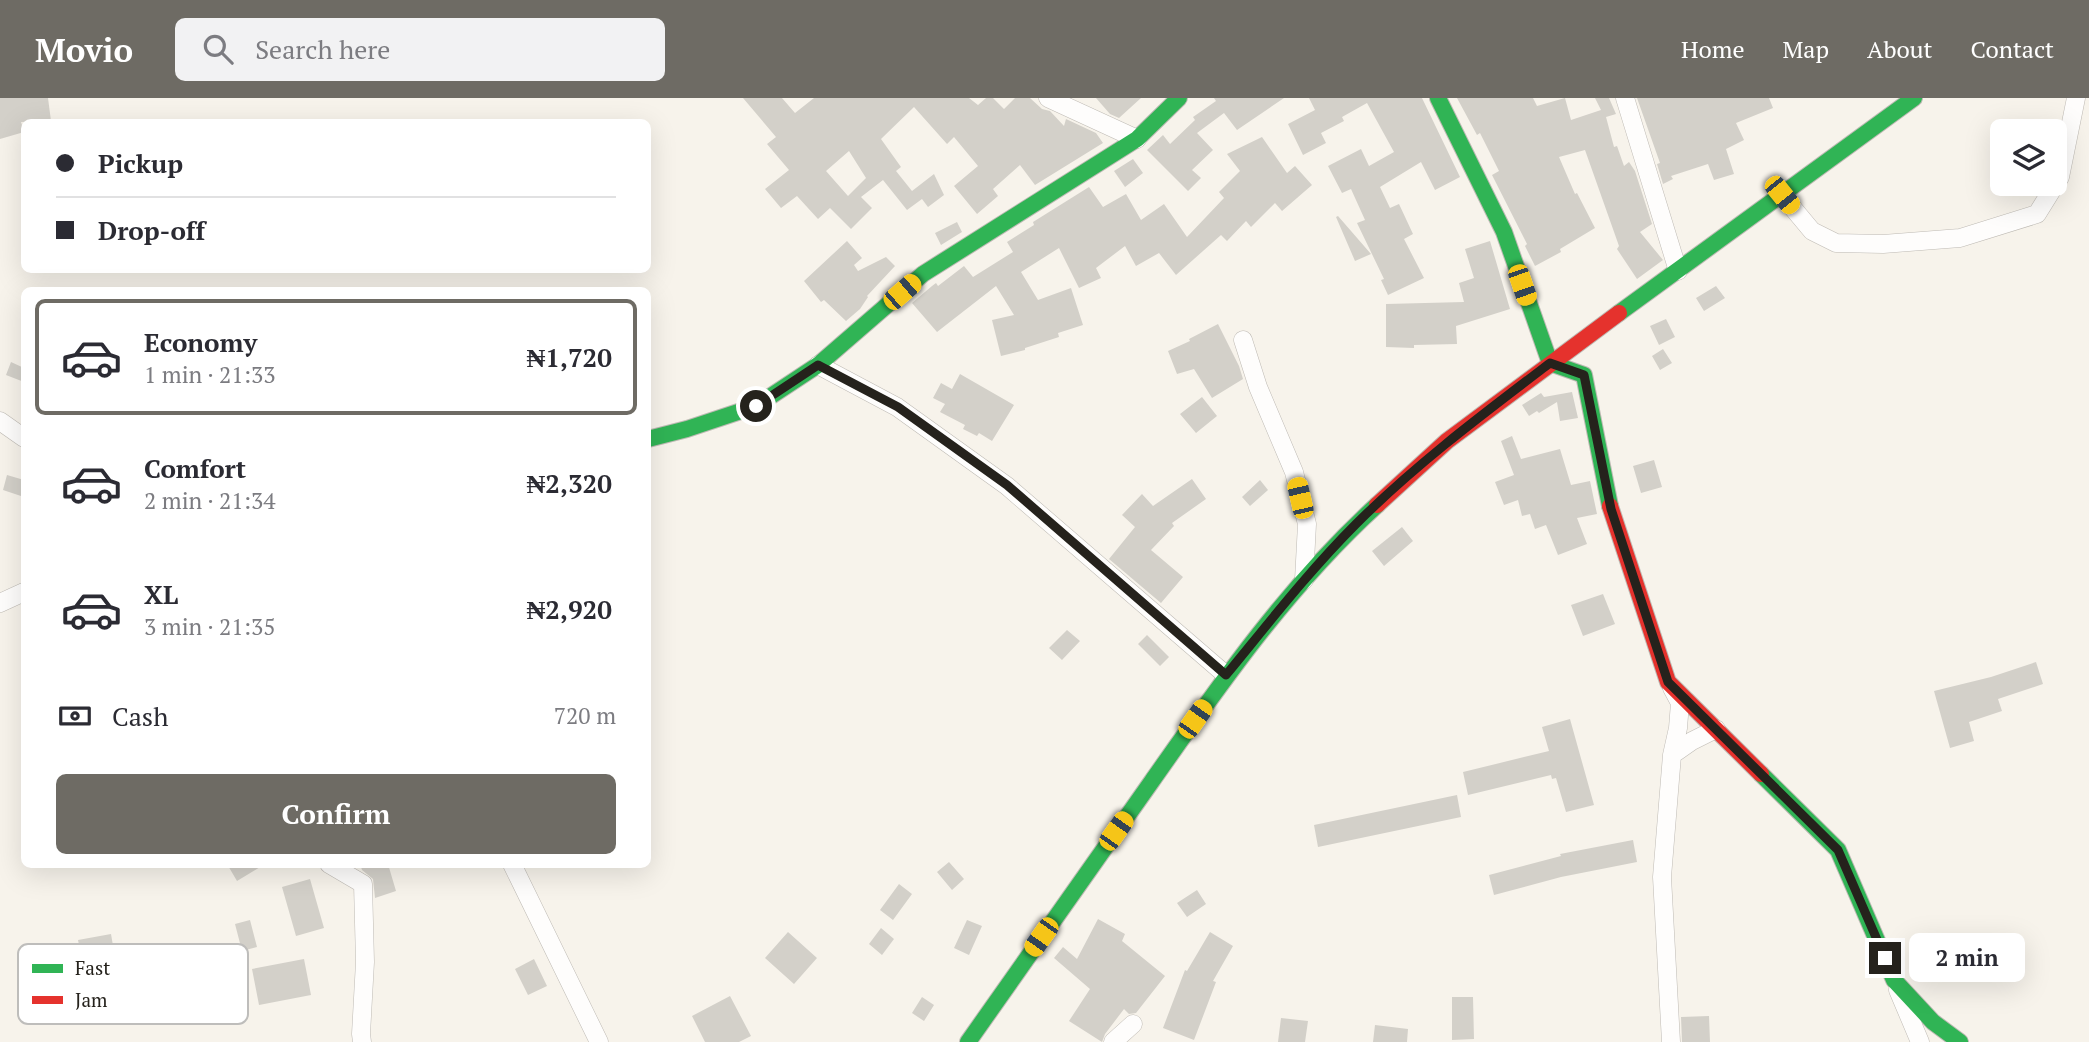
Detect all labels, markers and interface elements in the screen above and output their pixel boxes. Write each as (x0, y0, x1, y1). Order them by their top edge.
search box (175, 18, 665, 81)
text: Movio (35, 28, 133, 71)
icon: search (199, 30, 237, 68)
text: Search here (255, 32, 390, 66)
text: Home (1681, 33, 1745, 65)
text: Map (1783, 33, 1829, 65)
text: About (1867, 33, 1933, 65)
text: Contact (1971, 33, 2054, 65)
map controls (1990, 119, 2067, 196)
button: layers (1990, 119, 2067, 196)
text: Pickup (98, 146, 183, 180)
car (1761, 172, 1804, 218)
text: Drop-off (98, 213, 205, 247)
car (1506, 262, 1539, 308)
car (880, 270, 925, 314)
text: Economy (144, 325, 257, 359)
icon: car (60, 326, 123, 389)
text: ₦1,720 (527, 340, 612, 374)
text: 1 min · 21:33 (144, 359, 276, 390)
route start (740, 390, 772, 422)
text: Comfort (144, 451, 246, 485)
icon: car (60, 452, 123, 515)
text: ₦2,320 (527, 466, 612, 500)
car (1286, 475, 1315, 521)
text: 2 min · 21:34 (144, 485, 276, 516)
text: XL (144, 577, 178, 611)
icon: car (60, 578, 123, 641)
text: ₦2,920 (527, 592, 612, 626)
text: 3 min · 21:35 (144, 611, 276, 642)
car (1175, 696, 1216, 742)
icon: cash (56, 697, 94, 735)
text: Cash (112, 699, 168, 733)
text: 720 m (554, 700, 616, 731)
button: Confirm (56, 774, 616, 854)
car (1096, 808, 1137, 854)
car (1021, 914, 1062, 960)
callout: 2 min (1910, 934, 2025, 982)
route end (1869, 942, 1901, 974)
text: 2 min (1936, 942, 1998, 973)
legend (18, 944, 248, 1024)
text: Fast (75, 955, 110, 980)
text: Jam (75, 987, 108, 1012)

